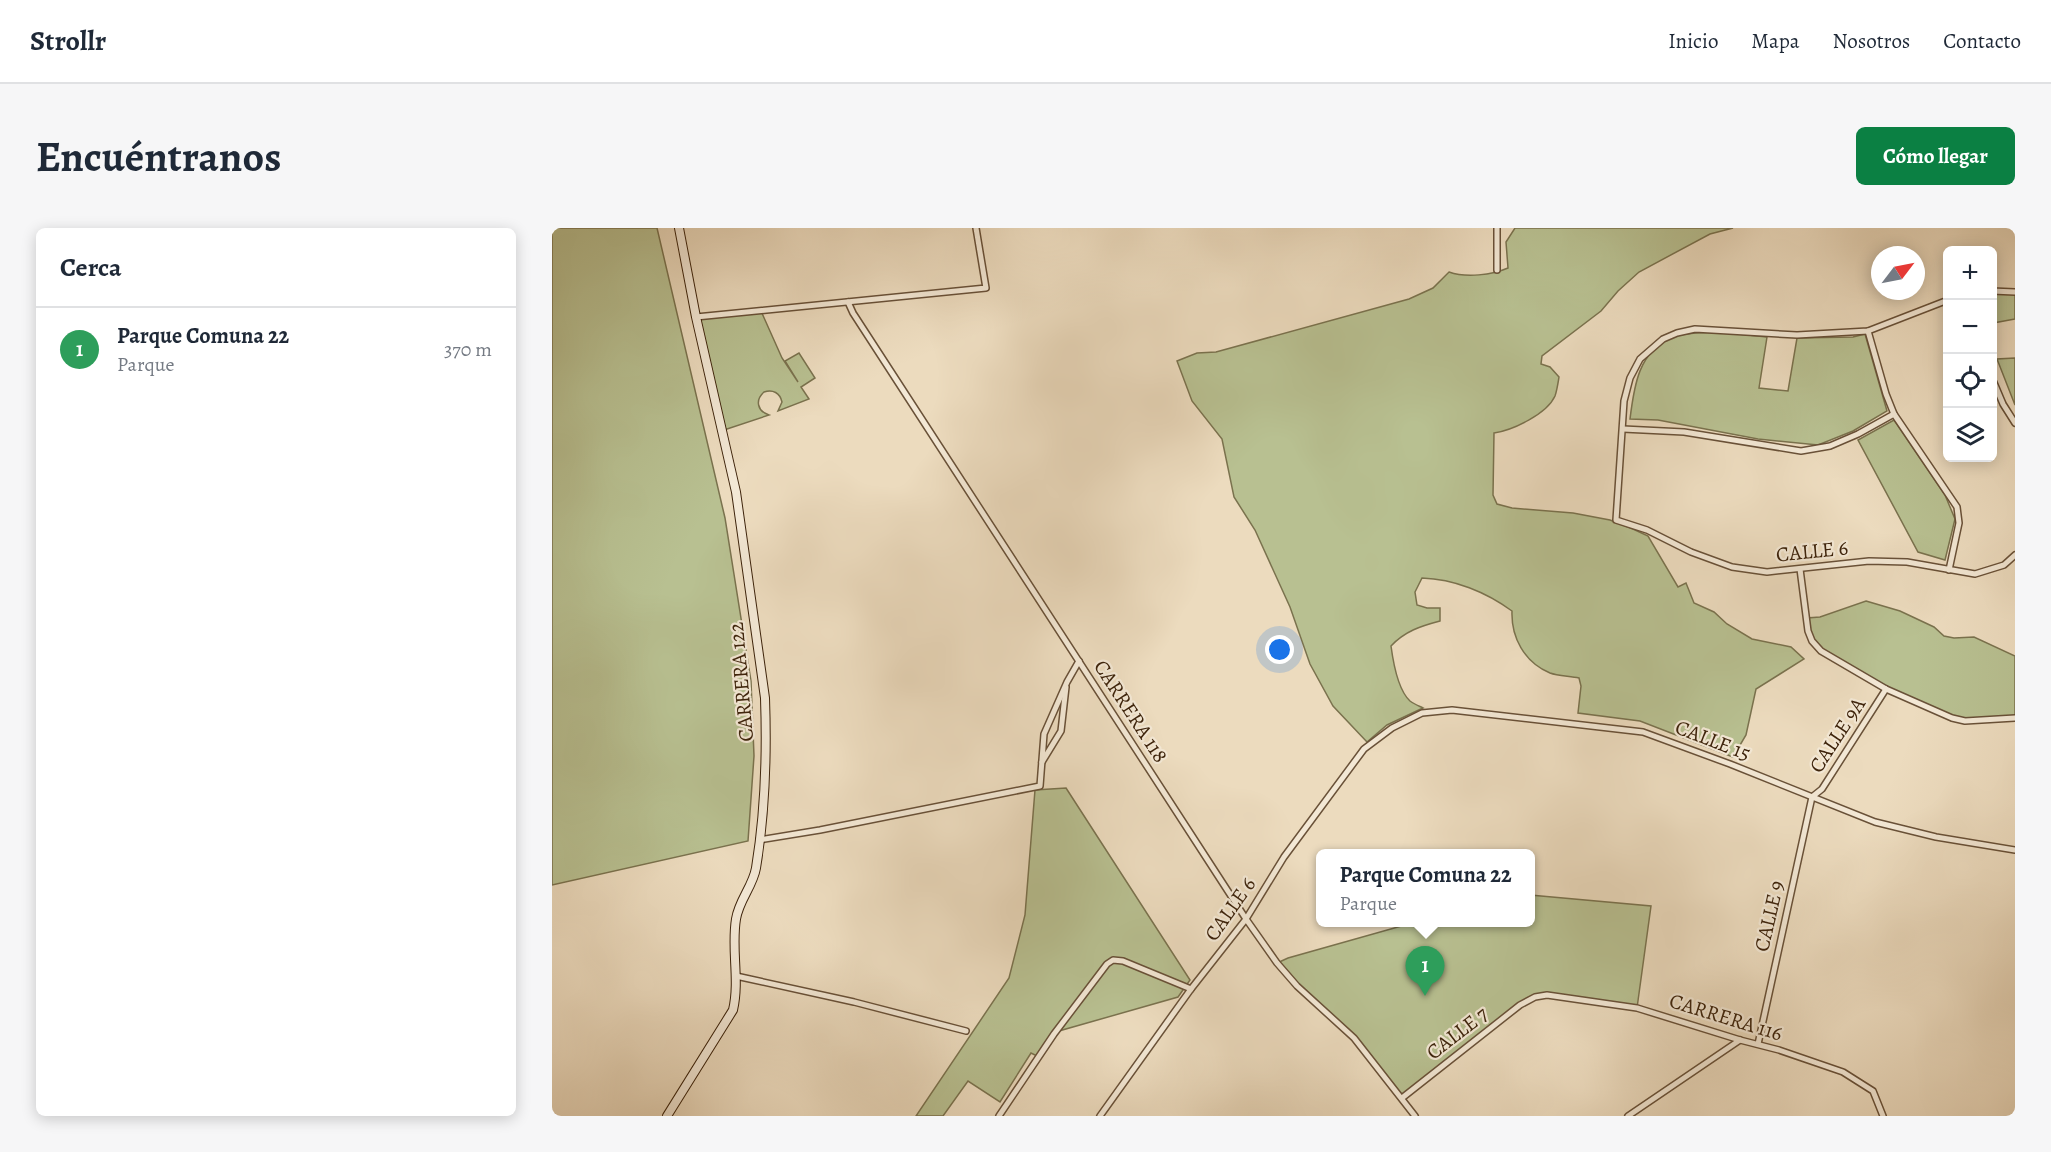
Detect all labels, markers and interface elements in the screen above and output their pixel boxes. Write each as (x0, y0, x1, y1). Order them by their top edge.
text: Strollr (30, 22, 106, 60)
text: Inicio (1668, 27, 1718, 55)
text: Mapa (1751, 27, 1800, 55)
text: Nosotros (1833, 27, 1910, 55)
text: Contacto (1943, 27, 2021, 55)
button: Cómo llegar (1856, 127, 2015, 185)
text: Encuéntranos (36, 128, 281, 185)
north arrow (1871, 246, 1925, 300)
map controls (1943, 246, 1997, 462)
button: + (1943, 246, 1997, 300)
text: Cerca (60, 250, 122, 285)
button: − (1943, 300, 1997, 354)
text: Parque Comuna 22 (117, 321, 289, 351)
text: 1 (76, 336, 83, 363)
text: 370 m (444, 336, 492, 363)
text: Parque (117, 351, 175, 378)
button: locate (1943, 354, 1997, 408)
button: layers (1943, 408, 1997, 462)
street label: CALLE 6 (1775, 533, 1850, 569)
street label: CARRERA 122 (722, 621, 760, 743)
your location (1265, 635, 1294, 664)
street label: CARRERA 118 (1087, 654, 1175, 768)
street label: CALLE 9A (1802, 691, 1872, 778)
street label: CALLE 15 (1671, 713, 1755, 767)
popup (1316, 849, 1535, 927)
text: Parque Comuna 22 (1339, 860, 1512, 890)
street label: CALLE 6 (1198, 871, 1262, 947)
street label: CALLE 9 (1747, 878, 1791, 954)
text: Parque (1339, 890, 1397, 917)
pin: 1 (1406, 946, 1444, 996)
street label: CARRERA 116 (1666, 987, 1786, 1048)
street label: CALLE 7 (1420, 1000, 1494, 1066)

